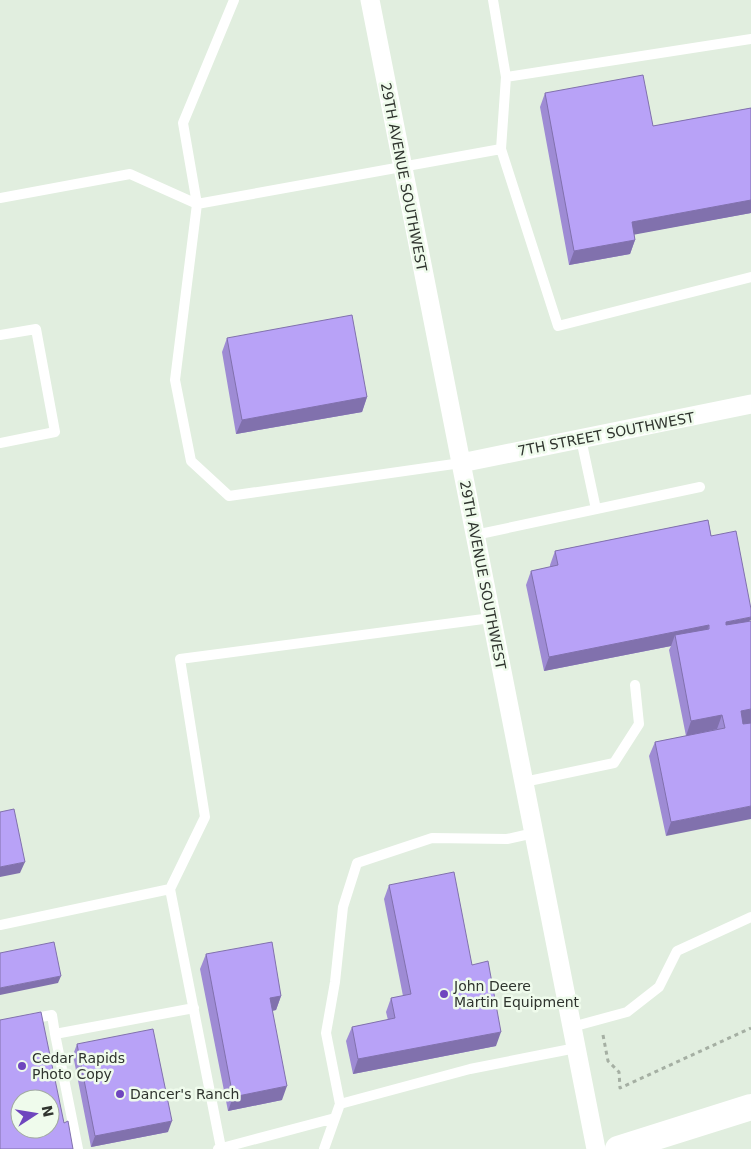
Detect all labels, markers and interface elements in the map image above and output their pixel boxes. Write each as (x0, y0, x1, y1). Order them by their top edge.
street label: 29TH AVENUE SOUTHWEST (378, 81, 430, 273)
street label: 7TH STREET SOUTHWEST (516, 409, 696, 459)
street label: 29TH AVENUE SOUTHWEST (457, 479, 509, 671)
place label: John Deere Martin Equipment (453, 978, 580, 1010)
marker: John Deere Martin Equipment (438, 988, 450, 1000)
place label: Cedar Rapids Photo Copy (32, 1050, 125, 1082)
marker: Cedar Rapids Photo Copy (16, 1060, 28, 1072)
place label: Dancer's Ranch (130, 1086, 239, 1102)
marker: Dancer's Ranch (114, 1088, 126, 1100)
north arrow (10, 1089, 60, 1139)
text: N (39, 1104, 57, 1119)

